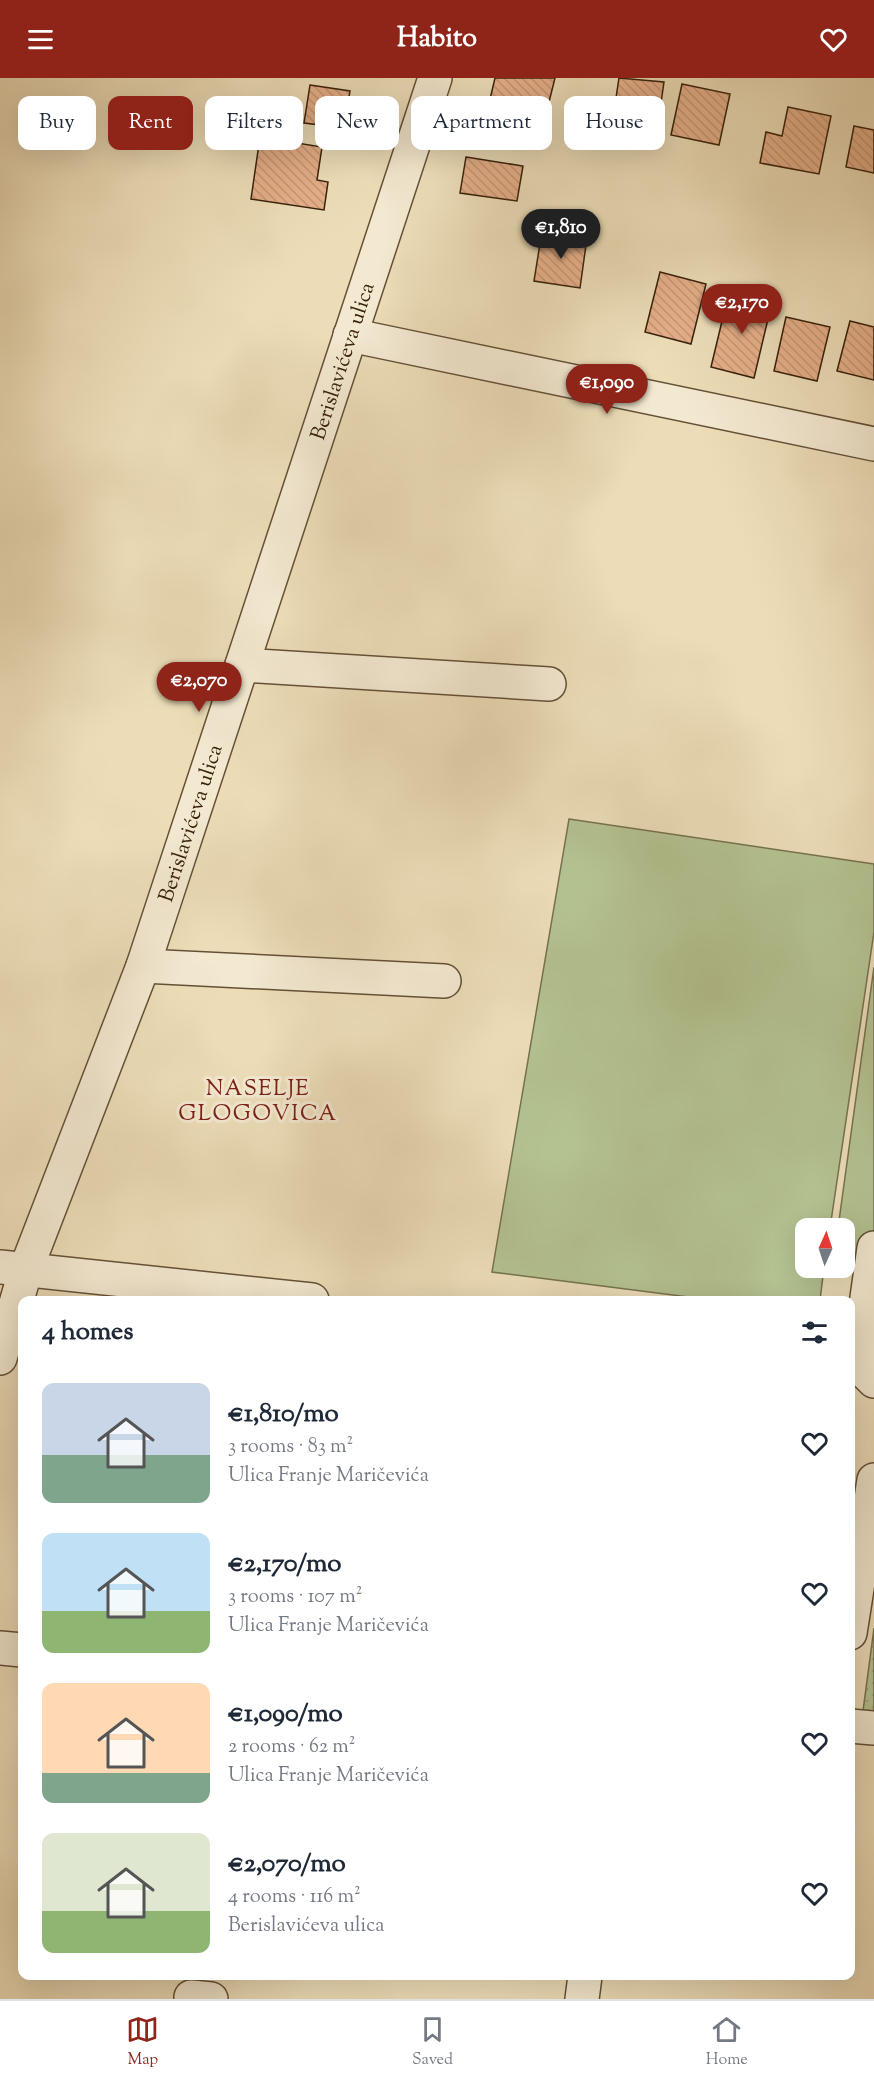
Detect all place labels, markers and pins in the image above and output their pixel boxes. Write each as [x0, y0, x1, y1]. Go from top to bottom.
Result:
pin: €1,810 [512, 209, 610, 260]
pin: €2,170 [693, 284, 791, 335]
pin: €1,090 [558, 364, 656, 415]
pin: €2,070 [150, 662, 248, 713]

